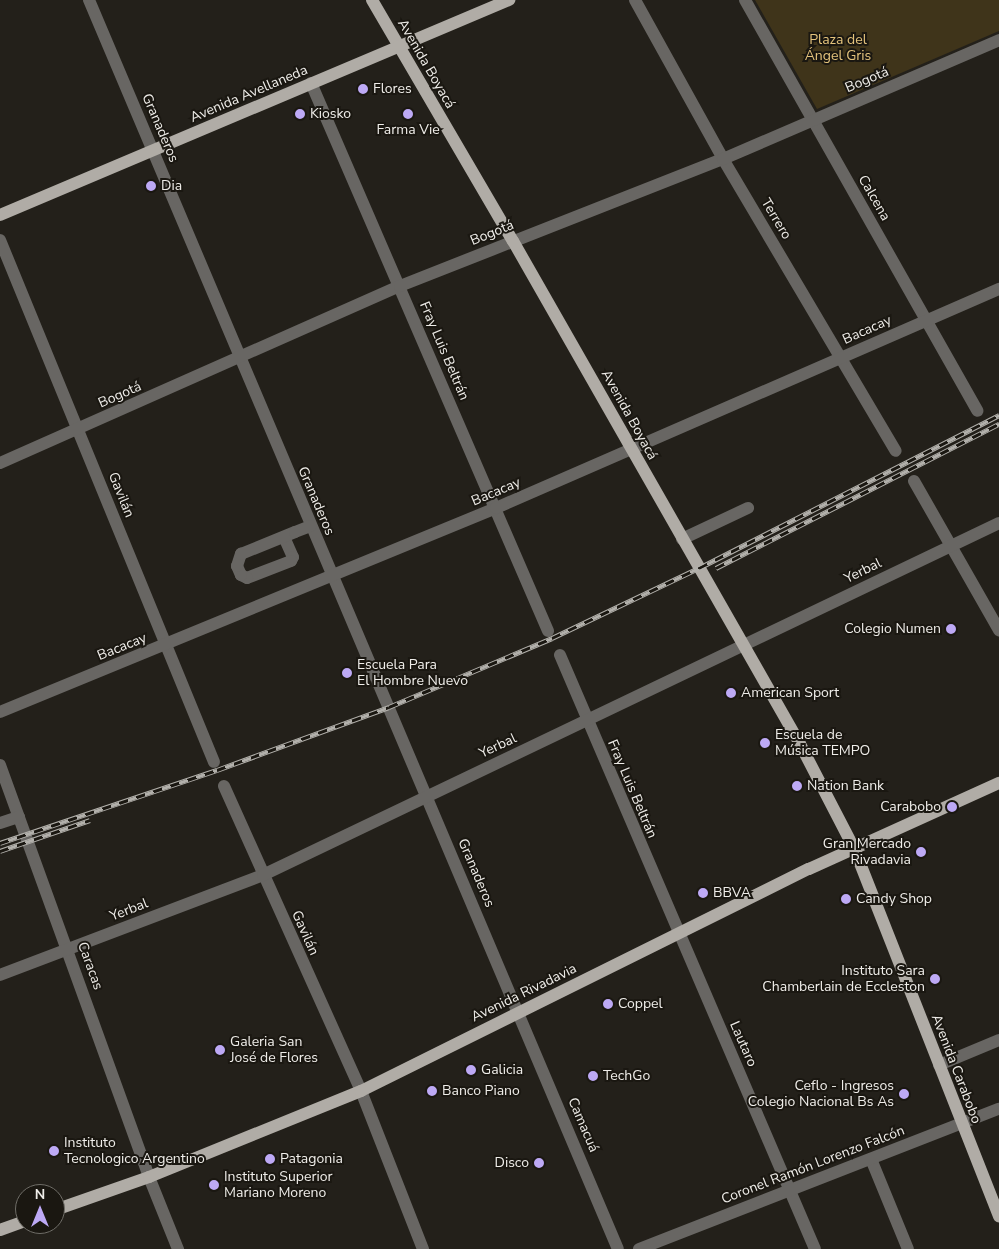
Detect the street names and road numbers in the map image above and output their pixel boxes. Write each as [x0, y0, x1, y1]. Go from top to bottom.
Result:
street label: Avenida Boyacá [394, 16, 458, 112]
street label: Avenida Avellaneda [188, 62, 310, 126]
street label: Bogotá [843, 63, 891, 97]
street label: Granaderos [138, 91, 182, 165]
street label: Calcena [854, 172, 894, 224]
street label: Terrero [757, 195, 795, 243]
street label: Bogotá [468, 217, 516, 249]
street label: Fray Luis Beltrán [416, 299, 472, 403]
street label: Bacacay [840, 312, 894, 348]
street label: Avenida Boyacá [597, 367, 661, 463]
street label: Bogotá [96, 378, 144, 412]
street label: Granaderos [294, 464, 338, 538]
street label: Gavilán [104, 470, 138, 520]
street label: Bacacay [469, 474, 523, 510]
street label: Yerbal [842, 555, 884, 587]
street label: Bacacay [95, 630, 149, 664]
street label: Yerbal [477, 730, 519, 762]
street label: Fray Luis Beltrán [604, 737, 660, 841]
street label: Granaderos [454, 836, 498, 910]
street label: Yerbal [108, 895, 150, 925]
street label: Gavilán [288, 908, 322, 958]
street label: Caracas [74, 940, 106, 992]
street label: Avenida Rivadavia [469, 960, 579, 1026]
street label: Avenida Carabobo [927, 1012, 985, 1126]
street label: Lautaro [726, 1019, 760, 1069]
street label: Camacuá [564, 1095, 602, 1155]
street label: Coronel Ramón Lorenzo Falcón [719, 1122, 907, 1208]

